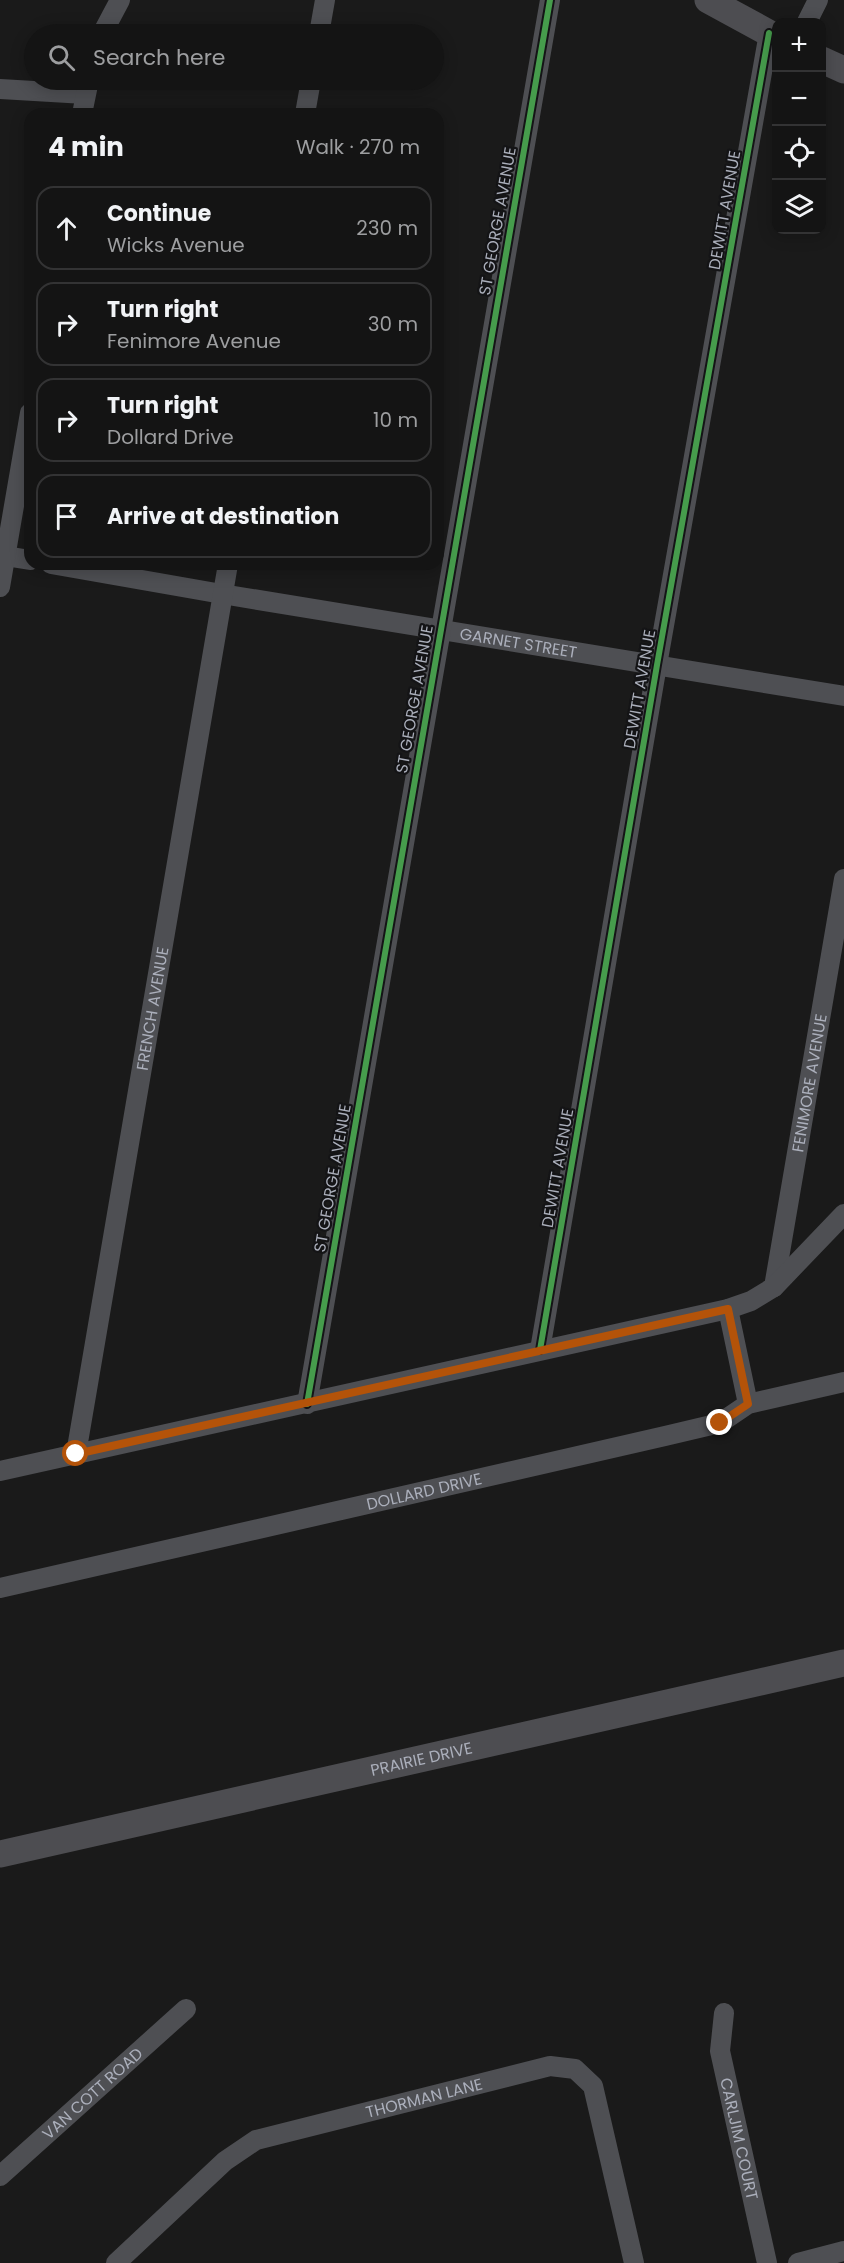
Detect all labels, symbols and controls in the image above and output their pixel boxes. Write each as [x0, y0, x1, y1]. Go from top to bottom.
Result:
map controls [772, 18, 826, 234]
button: + [772, 18, 826, 72]
search box [24, 24, 444, 90]
icon: search [45, 41, 78, 74]
text: Search here [93, 42, 226, 73]
button: − [772, 72, 826, 126]
button: locate [772, 126, 826, 180]
text: 4 min [48, 129, 124, 165]
text: Walk · 270 m [296, 133, 420, 161]
street label: ST GEORGE AVENUE [473, 145, 522, 297]
street label: DEWITT AVENUE [703, 149, 746, 272]
button: layers [772, 180, 826, 234]
text: Continue [107, 198, 211, 229]
icon: ahead [50, 212, 83, 245]
text: 230 m [356, 214, 418, 242]
text: Wicks Avenue [107, 231, 245, 259]
text: Turn right [107, 294, 218, 325]
icon: right [50, 308, 83, 341]
text: 30 m [368, 310, 418, 338]
text: Fenimore Avenue [107, 327, 281, 355]
text: Turn right [107, 390, 218, 421]
icon: right [50, 404, 83, 437]
text: 10 m [373, 406, 418, 434]
text: Dollard Drive [107, 423, 234, 451]
icon: arrive [50, 500, 83, 533]
text: Arrive at destination [107, 501, 339, 532]
street label: GARNET STREET [458, 622, 579, 664]
street label: ST GEORGE AVENUE [390, 623, 439, 775]
street label: DEWITT AVENUE [618, 628, 661, 751]
street label: FRENCH AVENUE [131, 945, 174, 1072]
street label: FENIMORE AVENUE [786, 1012, 833, 1154]
street label: ST GEORGE AVENUE [308, 1102, 357, 1254]
street label: DEWITT AVENUE [536, 1107, 579, 1230]
route end [706, 1409, 732, 1435]
route start [62, 1440, 88, 1466]
street label: DOLLARD DRIVE [364, 1467, 484, 1516]
street label: PRAIRIE DRIVE [368, 1736, 475, 1782]
street label: VAN COTT ROAD [37, 2042, 148, 2145]
street label: THORMAN LANE [363, 2072, 485, 2124]
street label: CARLJIM COURT [714, 2076, 764, 2202]

